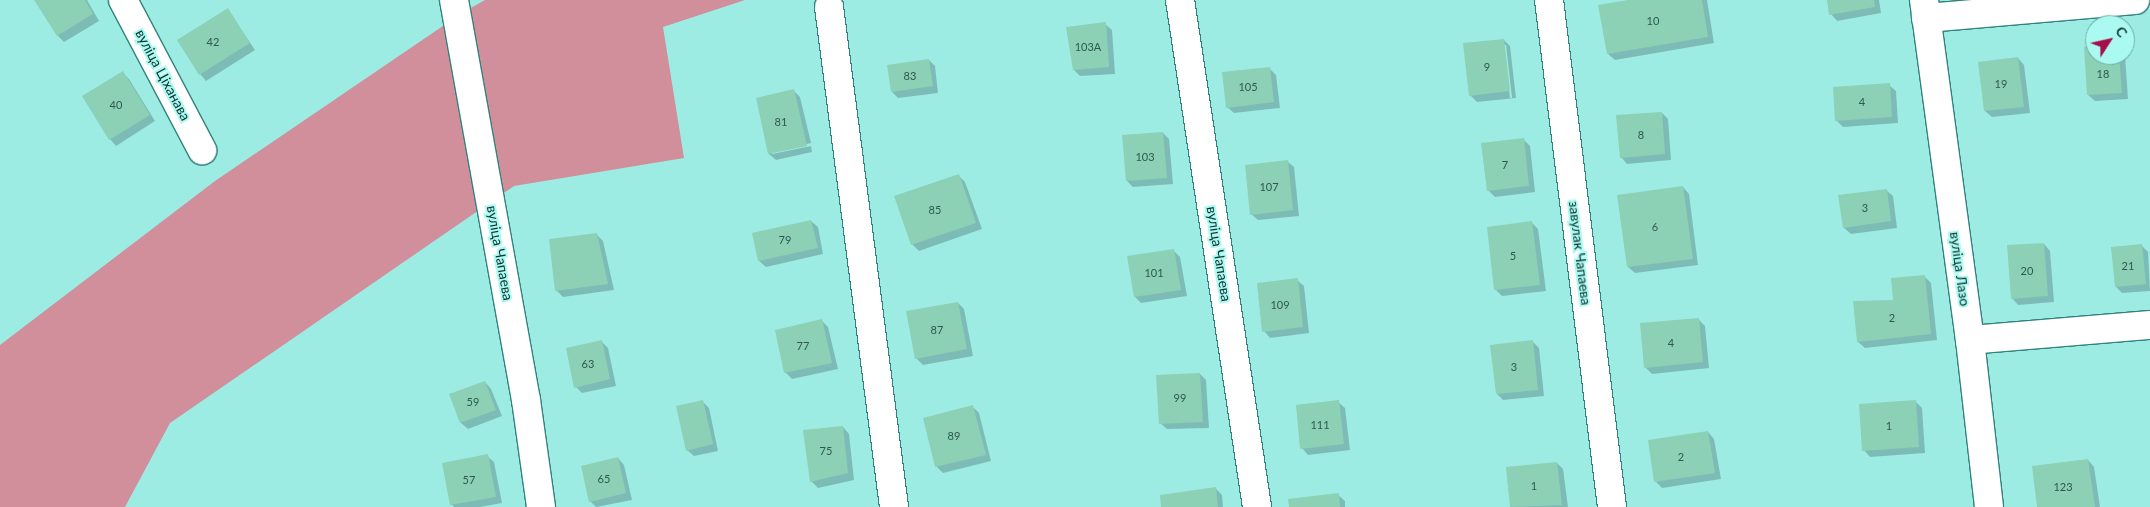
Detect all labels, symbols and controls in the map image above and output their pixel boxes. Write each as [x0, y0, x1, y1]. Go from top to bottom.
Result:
house number: 10 [1647, 14, 1659, 28]
north arrow [2085, 15, 2135, 65]
text: С [2112, 23, 2131, 40]
street label: вуліца Ціханава [132, 27, 194, 123]
house number: 42 [207, 35, 219, 49]
house number: 103А [1075, 40, 1101, 54]
house number: 9 [1484, 60, 1490, 74]
house number: 18 [2097, 67, 2109, 81]
house number: 83 [904, 69, 916, 83]
house number: 19 [1995, 77, 2007, 91]
house number: 105 [1238, 80, 1258, 94]
house number: 4 [1859, 95, 1865, 109]
house number: 40 [110, 98, 122, 112]
house number: 81 [775, 115, 787, 129]
house number: 8 [1638, 128, 1644, 142]
house number: 103 [1135, 150, 1155, 164]
house number: 7 [1502, 158, 1508, 172]
house number: 107 [1259, 180, 1279, 194]
street label: завулак Чапаева [1565, 200, 1595, 306]
house number: 3 [1862, 201, 1868, 215]
house number: 85 [929, 203, 941, 217]
street label: вуліца Чапаева [483, 204, 517, 302]
street label: вуліца Чапаева [1203, 205, 1235, 303]
house number: 6 [1652, 220, 1658, 234]
street label: вуліца Лазо [1946, 231, 1974, 307]
house number: 79 [779, 233, 791, 247]
house number: 5 [1510, 249, 1516, 263]
house number: 21 [2122, 259, 2134, 273]
house number: 20 [2021, 264, 2033, 278]
house number: 101 [1144, 266, 1164, 280]
house number: 109 [1270, 298, 1290, 312]
house number: 2 [1889, 311, 1895, 325]
house number: 87 [931, 323, 943, 337]
house number: 4 [1668, 336, 1674, 350]
house number: 77 [797, 339, 809, 353]
house number: 63 [582, 357, 594, 371]
house number: 3 [1511, 360, 1517, 374]
house number: 99 [1174, 391, 1186, 405]
house number: 59 [467, 395, 479, 409]
house number: 111 [1310, 418, 1330, 432]
house number: 1 [1886, 419, 1892, 433]
house number: 89 [948, 429, 960, 443]
house number: 75 [820, 444, 832, 458]
house number: 2 [1678, 450, 1684, 464]
house number: 65 [598, 472, 610, 486]
house number: 57 [463, 473, 475, 487]
house number: 1 [1531, 479, 1537, 493]
house number: 123 [2053, 480, 2073, 494]

